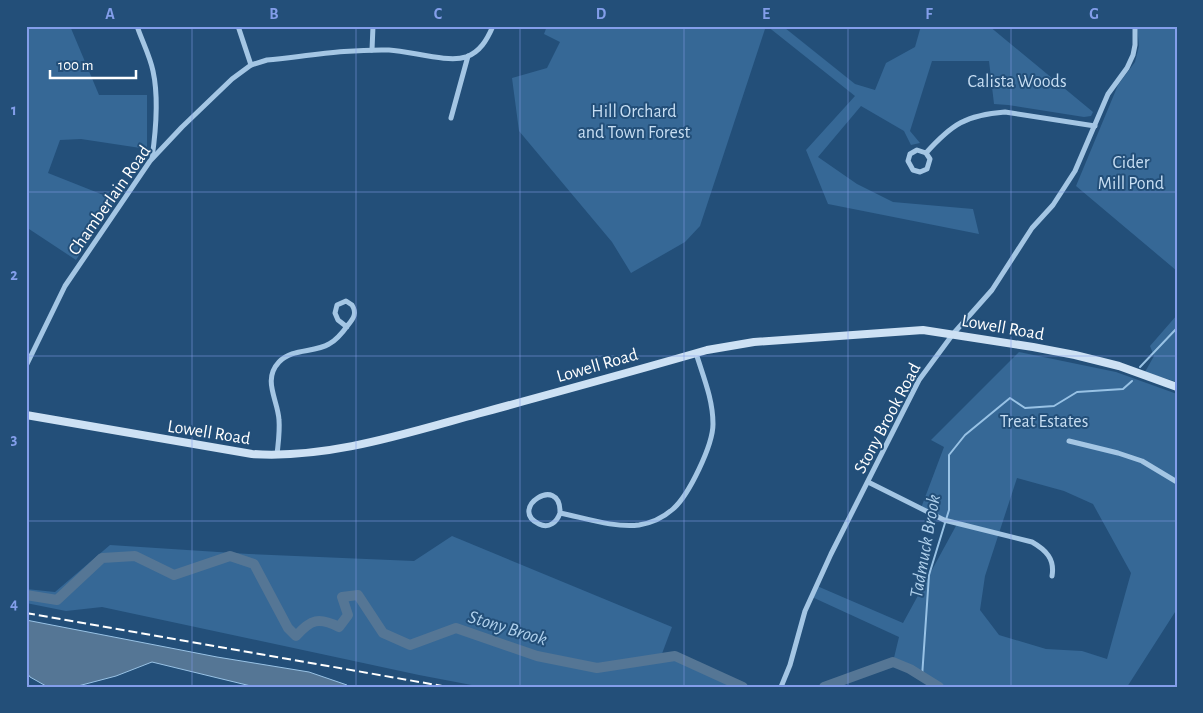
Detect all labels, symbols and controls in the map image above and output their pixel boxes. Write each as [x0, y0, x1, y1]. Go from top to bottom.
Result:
text: A [105, 6, 115, 22]
text: B [269, 6, 279, 22]
text: C [434, 6, 443, 22]
text: D [596, 6, 607, 22]
text: E [762, 6, 770, 22]
text: F [925, 6, 933, 22]
text: G [1089, 6, 1099, 22]
scale bar [50, 48, 136, 80]
text: 100 m [58, 58, 93, 73]
park label: Calista Woods [967, 73, 1067, 91]
text: 1 [11, 102, 17, 118]
park label: Hill Orchard and Town Forest [578, 103, 691, 142]
street label: Chamberlain Road [65, 142, 154, 259]
park label: Cider Mill Pond [1098, 154, 1164, 193]
text: 2 [10, 267, 18, 283]
street label: Lowell Road [960, 312, 1046, 344]
street label: Lowell Road [555, 346, 640, 386]
street label: Stony Brook Road [851, 360, 925, 477]
park label: Treat Estates [1000, 413, 1088, 431]
street label: Lowell Road [166, 418, 252, 448]
text: 3 [11, 431, 18, 447]
water label: Tadmuck Brook [907, 493, 944, 600]
text: 4 [10, 596, 18, 612]
water label: Stony Brook [466, 607, 550, 650]

